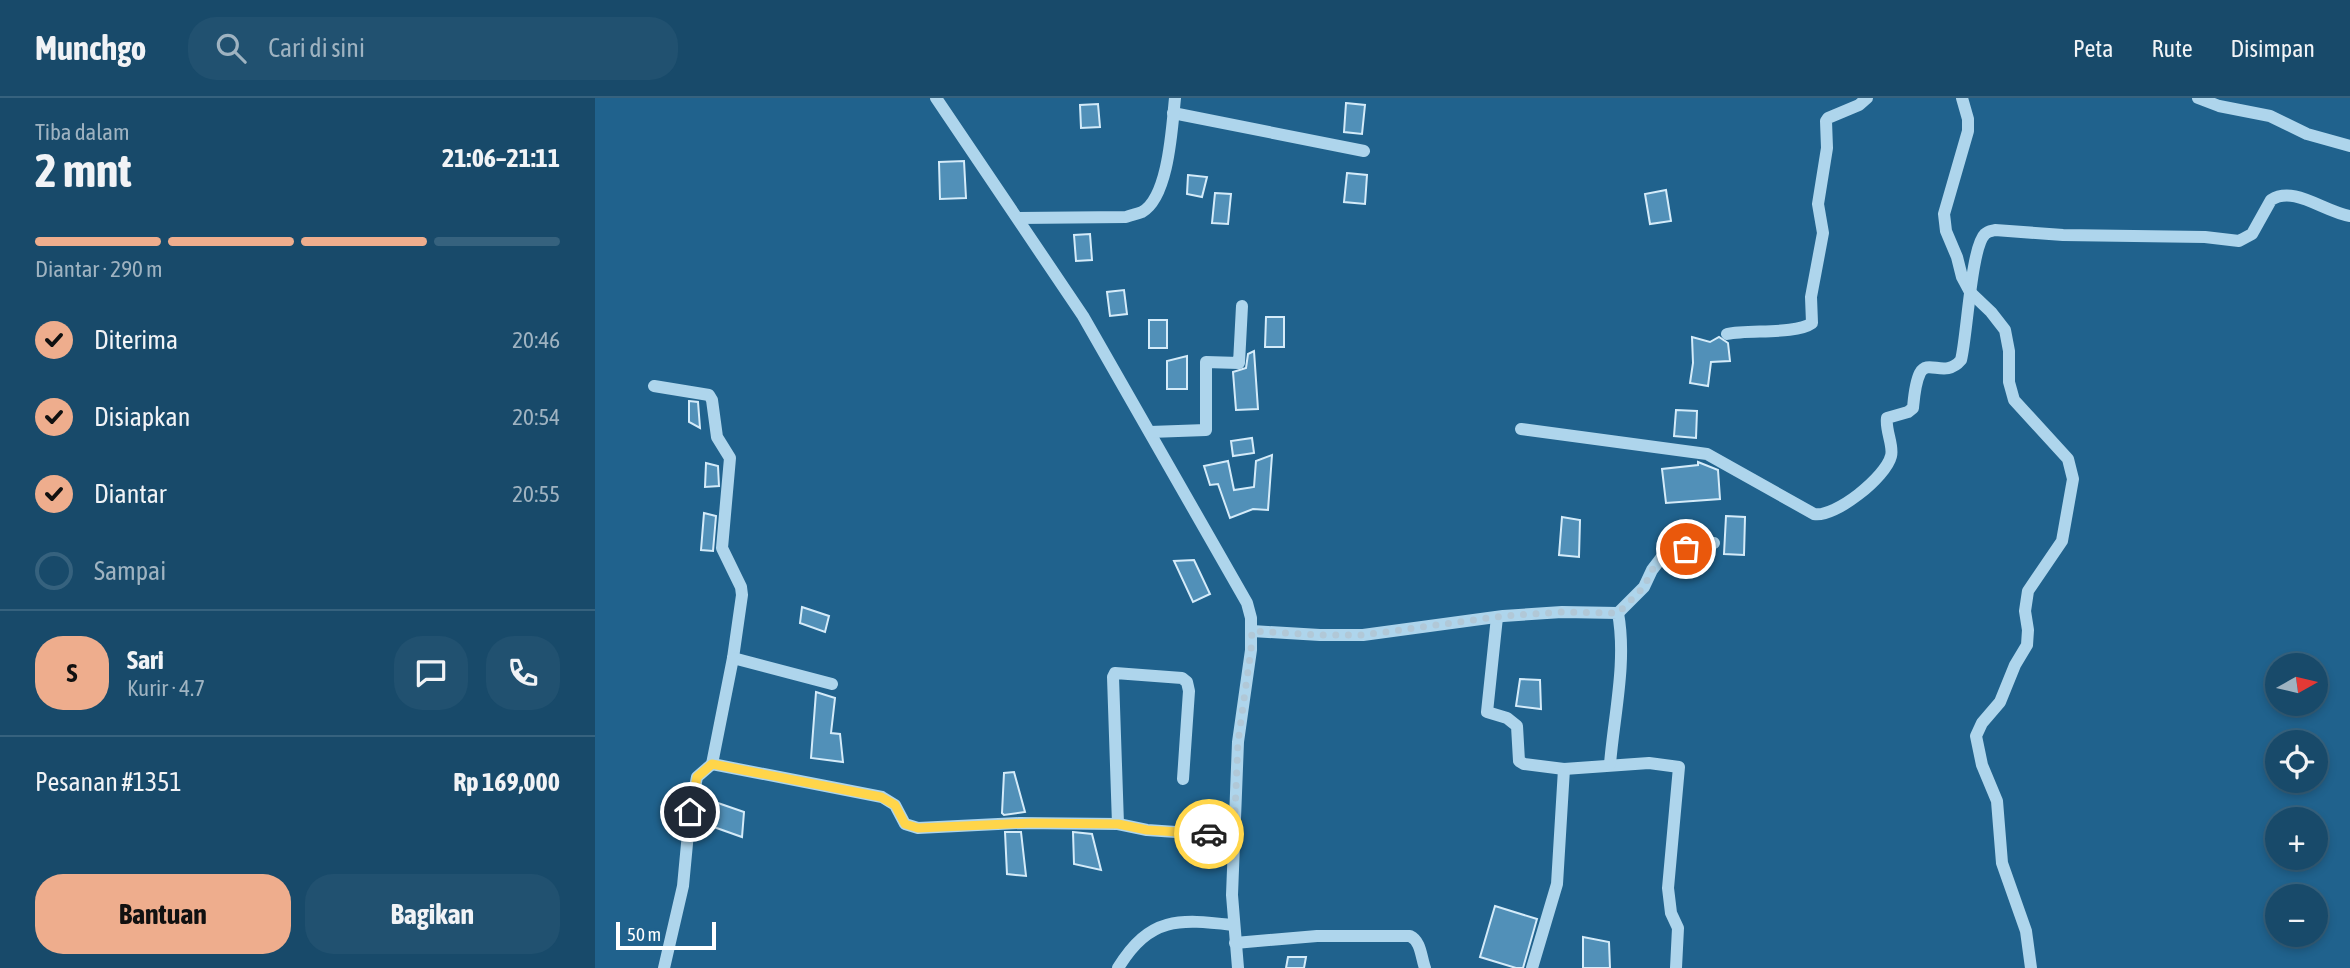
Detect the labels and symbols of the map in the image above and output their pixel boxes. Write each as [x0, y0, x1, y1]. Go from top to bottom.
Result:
pin [1656, 519, 1716, 579]
north arrow [2265, 653, 2327, 716]
pin [660, 782, 720, 842]
courier [1174, 799, 1244, 869]
scale bar [616, 919, 716, 951]

